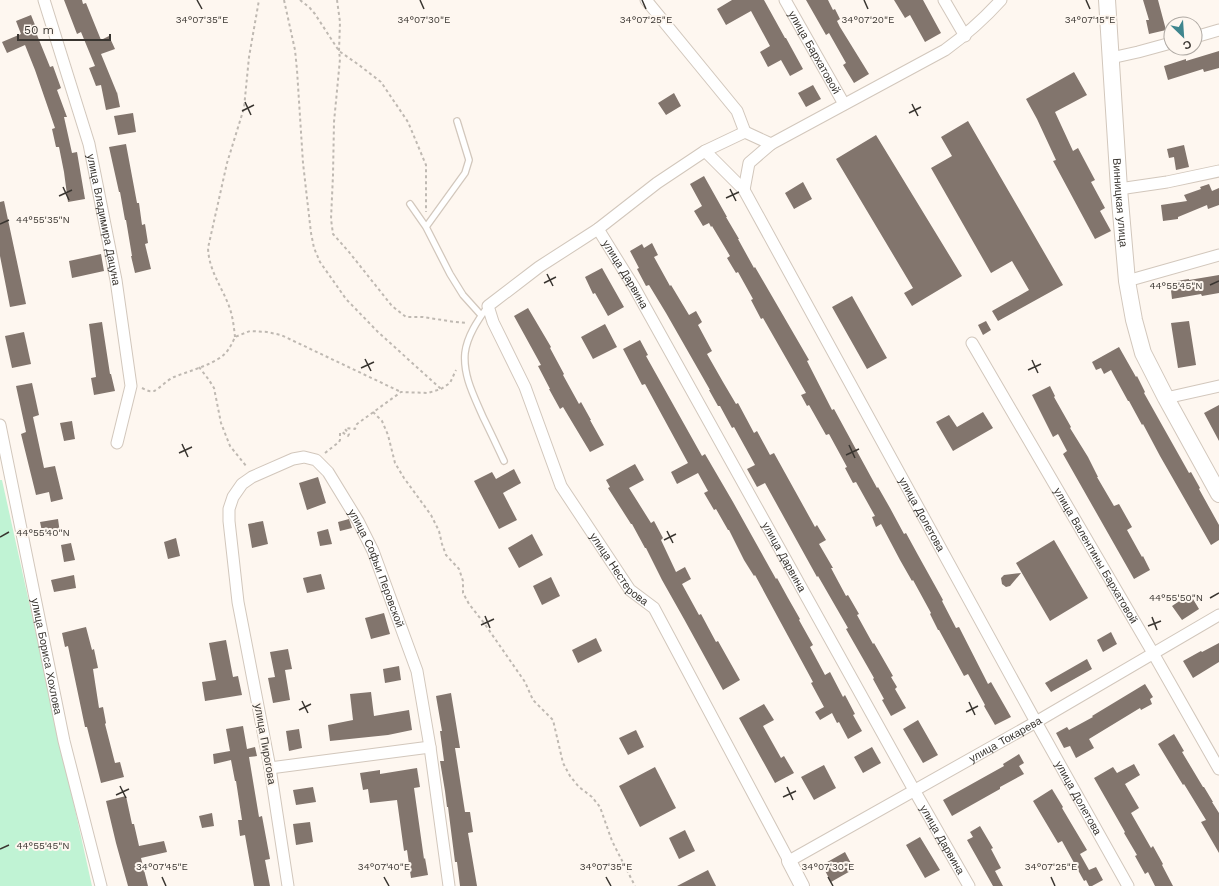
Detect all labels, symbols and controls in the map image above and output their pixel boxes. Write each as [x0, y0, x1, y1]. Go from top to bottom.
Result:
street label: улица Бархатовой [786, 8, 843, 96]
text: 34°07'35"E [176, 14, 228, 25]
text: 34°07'30"E [398, 14, 450, 25]
text: 34°07'25"E [620, 14, 672, 25]
text: 34°07'20"E [842, 14, 894, 25]
text: 34°07'15"E [1065, 14, 1115, 25]
scale bar [18, 16, 110, 42]
north arrow [1163, 16, 1203, 56]
text: 50 m [24, 23, 54, 37]
text: С [1181, 37, 1193, 52]
street label: улица Владимира Дацуна [85, 153, 123, 287]
street label: Винницкая улица [1111, 158, 1131, 248]
text: 44°55'35"N [16, 214, 70, 225]
street label: улица Дарвина [600, 237, 652, 312]
text: 44°55'45"N [1149, 280, 1203, 291]
street label: улица Долетова [896, 475, 948, 554]
street label: улица Валентины Бархатовой [1051, 485, 1141, 626]
street label: улица Софьи Перовской [346, 506, 407, 629]
street label: улица Дарвина [760, 520, 809, 595]
text: 44°55'40"N [16, 527, 70, 538]
street label: улица Нестерова [587, 530, 652, 608]
text: 44°55'50"N [1149, 592, 1203, 603]
street label: улица Бориса Хохлова [29, 597, 65, 716]
street label: улица Пирогова [251, 702, 279, 786]
street label: улица Токарева [967, 713, 1045, 765]
street label: улица Долетова [1053, 759, 1105, 838]
street label: улица Дарвина [917, 802, 968, 877]
text: 44°55'45"N [16, 840, 70, 851]
text: 34°07'45"E [136, 861, 188, 872]
text: 34°07'40"E [358, 861, 410, 872]
text: 34°07'35"E [580, 861, 632, 872]
text: 34°07'30"E [802, 861, 854, 872]
text: 34°07'25"E [1025, 861, 1077, 872]

